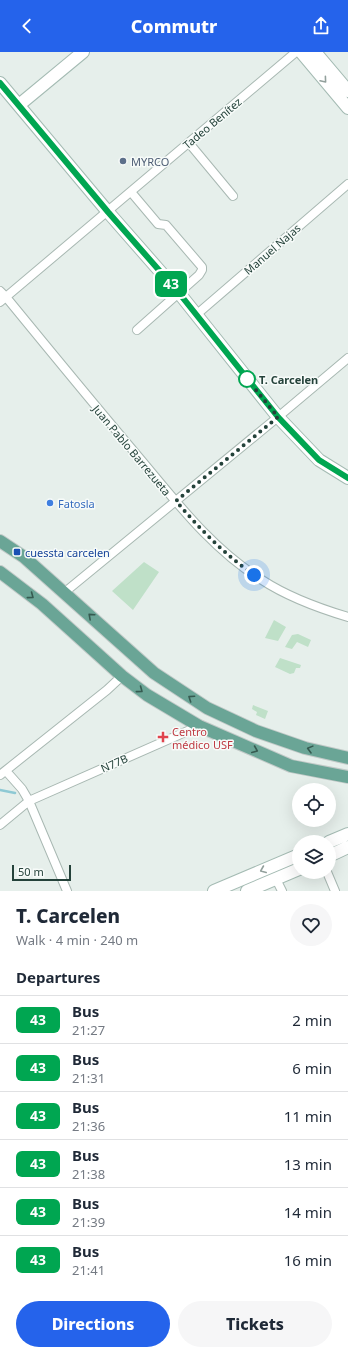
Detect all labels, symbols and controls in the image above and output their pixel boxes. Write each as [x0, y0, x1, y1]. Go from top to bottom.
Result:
text: Commutr [131, 14, 217, 38]
icon: back [16, 15, 38, 37]
icon: share [310, 15, 332, 37]
one-way arrow [320, 75, 327, 82]
street label: Tadeo Benítez [180, 94, 244, 152]
place label: MYRCO [131, 154, 169, 169]
marker: MYRCO [118, 156, 128, 166]
street label: Manuel Najas [240, 220, 304, 278]
line badge: 43 [153, 271, 189, 297]
text: 43 [163, 274, 179, 293]
marker: T. Carcelen [238, 370, 256, 388]
place label: T. Carcelen [259, 372, 318, 387]
street label: Juan Pablo Barrezueta [89, 401, 174, 499]
place label: Fatosla [58, 496, 95, 511]
marker: Fatosla [45, 498, 55, 508]
place label: cuessta carcelen [25, 545, 110, 560]
marker: cuessta carcelen [12, 547, 22, 557]
your location [244, 565, 264, 585]
one-way arrow [26, 591, 33, 598]
one-way arrow [88, 614, 95, 621]
one-way arrow [136, 685, 143, 692]
one-way arrow [188, 695, 195, 702]
place label: Centro médico USF [172, 724, 233, 752]
marker: Centro médico USF [157, 731, 169, 743]
one-way arrow [251, 745, 258, 753]
one-way arrow [307, 745, 314, 754]
street label: N77B [98, 750, 130, 776]
map controls [292, 783, 336, 879]
button: locate [292, 783, 336, 827]
button: layers [292, 835, 336, 879]
scale bar [12, 863, 71, 882]
text: 50 m [18, 864, 44, 879]
one-way arrow [260, 866, 267, 874]
text: T. Carcelen [16, 903, 120, 929]
button: heart [290, 904, 332, 946]
text: Walk · 4 min · 240 m [16, 931, 138, 949]
text: Departures [16, 967, 100, 987]
text: Bus [72, 1001, 99, 1021]
text: 43 [30, 1010, 46, 1029]
text: 2 min [292, 1010, 332, 1030]
text: 21:27 [72, 1021, 105, 1039]
text: Bus [72, 1049, 99, 1069]
text: 43 [30, 1058, 46, 1077]
text: 6 min [292, 1058, 332, 1078]
text: 21:31 [72, 1069, 105, 1087]
text: Bus [72, 1097, 99, 1117]
text: 43 [30, 1106, 46, 1125]
text: 11 min [284, 1106, 332, 1126]
text: 21:36 [72, 1117, 105, 1135]
text: Bus [72, 1145, 99, 1165]
text: 43 [30, 1154, 46, 1173]
text: 13 min [284, 1154, 332, 1174]
text: 21:38 [72, 1165, 105, 1183]
text: Bus [72, 1193, 99, 1213]
text: 43 [30, 1202, 46, 1221]
text: 14 min [284, 1202, 332, 1222]
text: 21:39 [72, 1213, 105, 1231]
text: Bus [72, 1241, 99, 1261]
text: 43 [30, 1250, 46, 1269]
text: 16 min [284, 1250, 332, 1270]
text: 21:41 [72, 1261, 105, 1279]
button: Directions [16, 1301, 170, 1347]
button: Tickets [178, 1301, 332, 1347]

